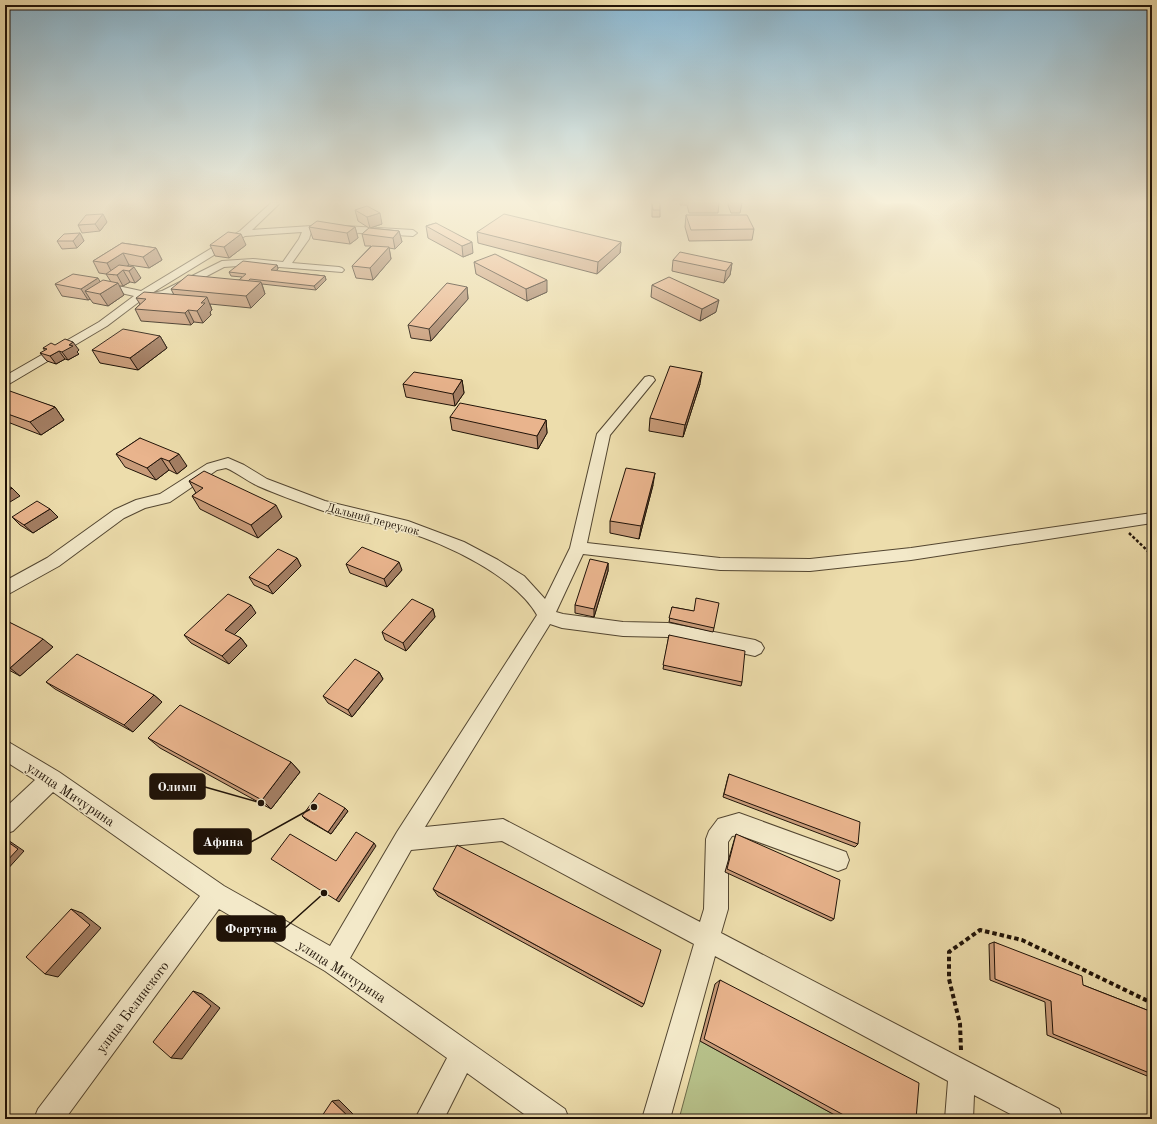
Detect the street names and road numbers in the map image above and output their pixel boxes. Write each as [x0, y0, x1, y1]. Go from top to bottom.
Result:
street label: Дальний переулок [325, 502, 421, 538]
street label: улица Мичурина [24, 760, 117, 829]
street label: улица Мичурина [295, 938, 388, 1006]
street label: улица Белинского [94, 959, 172, 1056]

